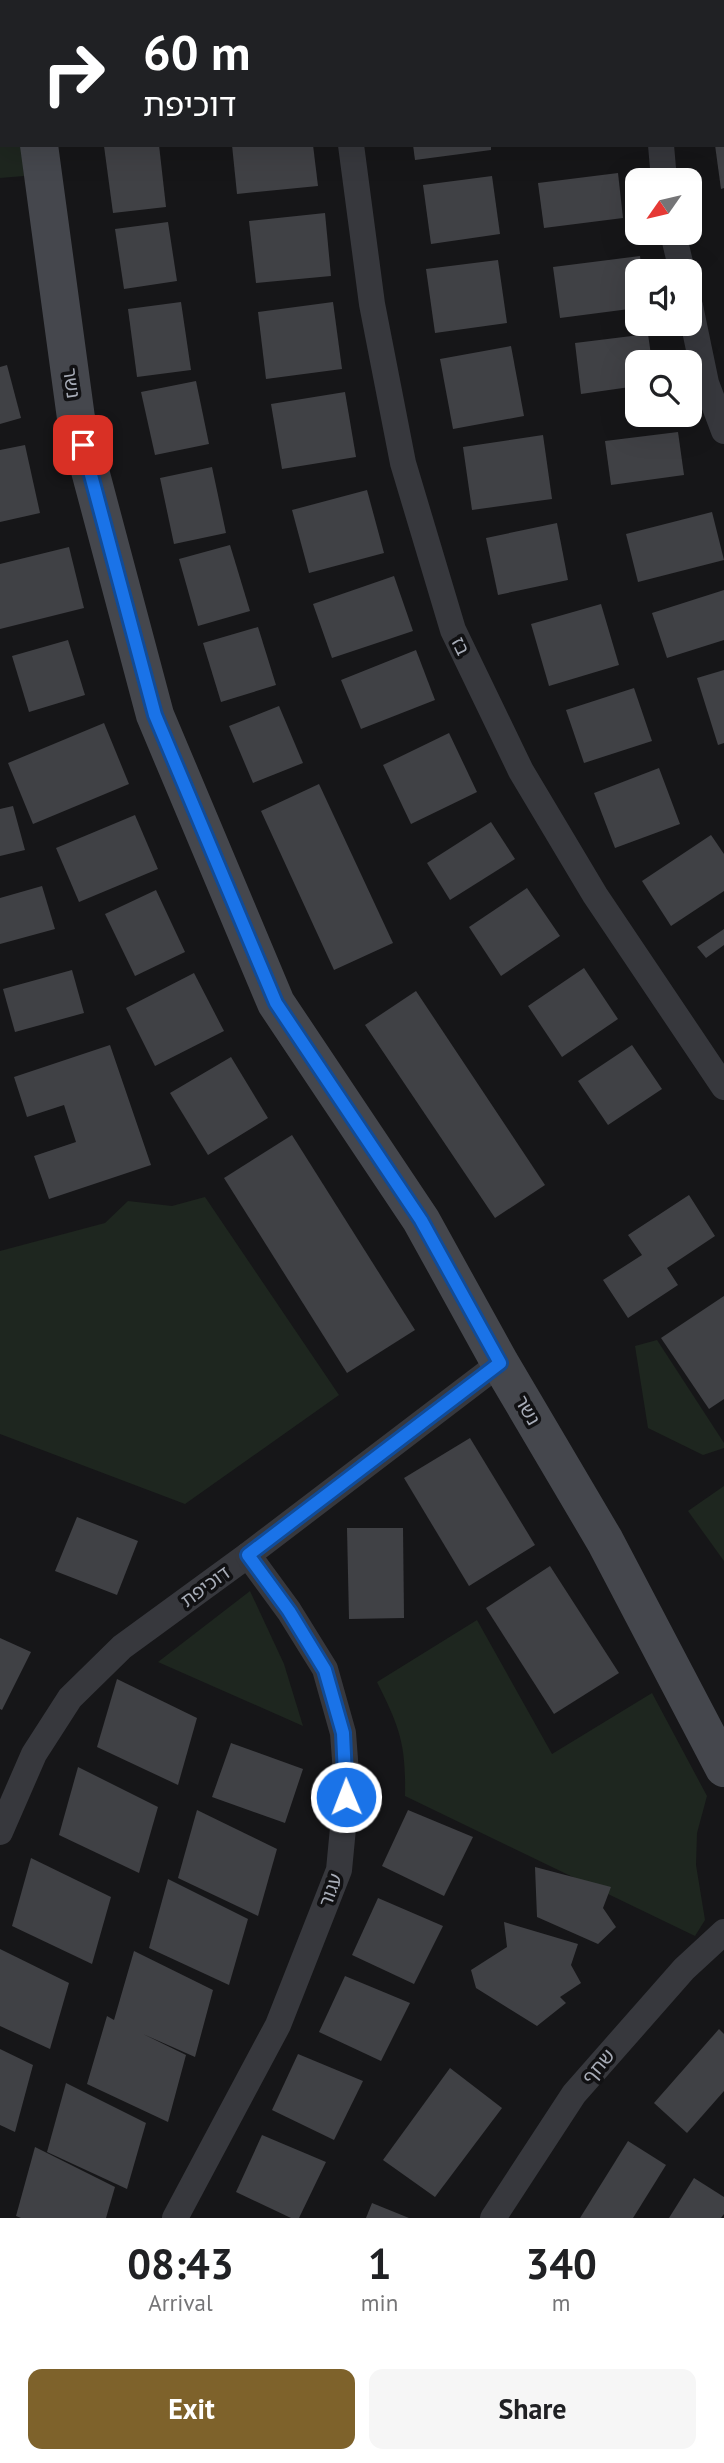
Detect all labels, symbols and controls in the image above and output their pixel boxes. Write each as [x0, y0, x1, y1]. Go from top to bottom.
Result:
text: 60 m [143, 20, 250, 84]
icon: right [28, 28, 119, 119]
text: דוכיפת [143, 83, 236, 125]
north arrow [625, 168, 702, 245]
map controls [625, 168, 702, 427]
button: sound [625, 259, 702, 336]
button: search [625, 350, 702, 427]
street label: נשר [58, 366, 86, 400]
pin [53, 415, 113, 475]
icon: arrive [64, 426, 102, 464]
street label: בז [446, 633, 476, 659]
street label: נשר [510, 1391, 546, 1429]
street label: דוכיפת [176, 1560, 234, 1612]
position arrow [309, 1760, 383, 1834]
street label: עגור [313, 1870, 347, 1910]
street label: שחף [577, 2044, 619, 2088]
text: 08:43 [127, 2236, 234, 2291]
text: 1 [368, 2236, 391, 2291]
text: 340 [525, 2236, 597, 2291]
text: Arrival [148, 2288, 213, 2317]
text: min [361, 2288, 398, 2317]
text: m [552, 2288, 570, 2317]
button: Exit [28, 2369, 355, 2449]
button: Share [369, 2369, 696, 2449]

